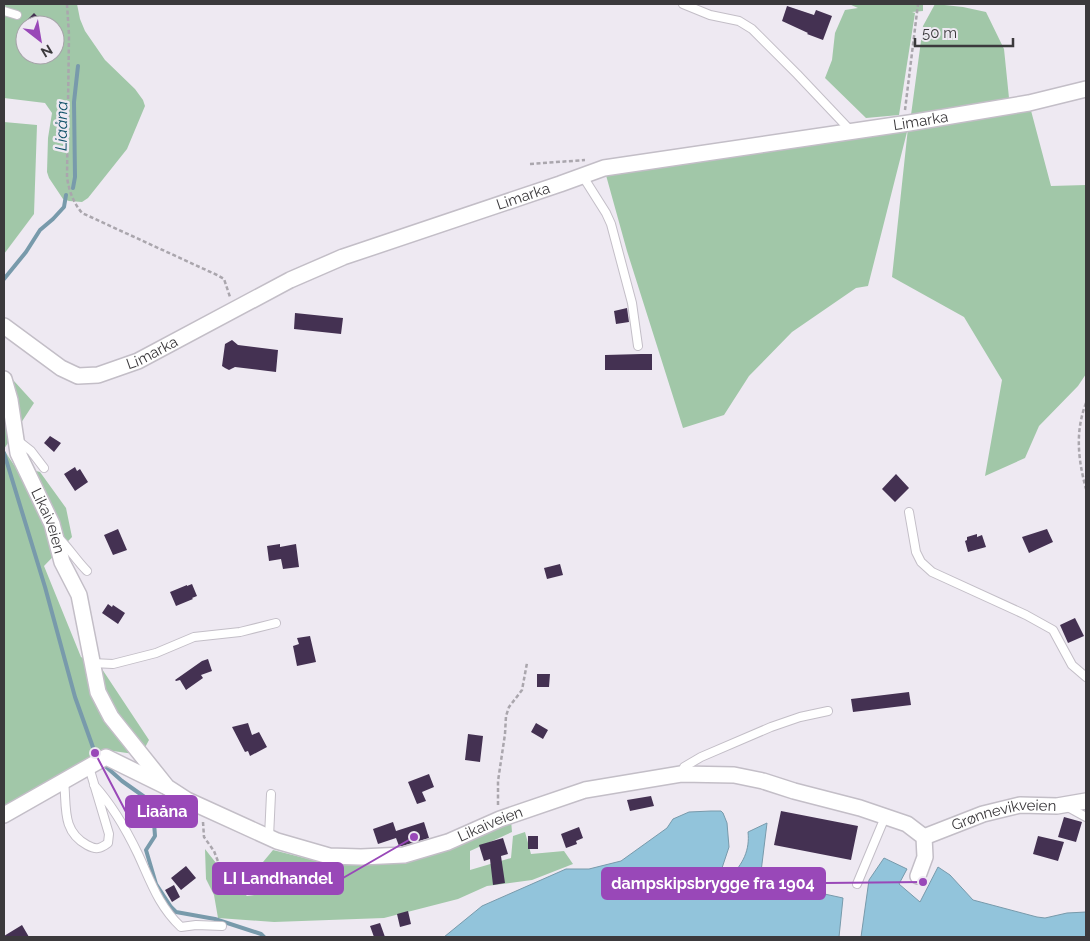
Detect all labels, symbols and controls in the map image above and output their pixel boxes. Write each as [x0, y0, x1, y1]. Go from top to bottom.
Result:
north arrow [15, 15, 65, 65]
scale bar [915, 15, 1012, 47]
text: 50 m [922, 24, 957, 42]
text: N [38, 42, 55, 61]
water label: Liaåna [52, 100, 71, 151]
street label: Limarka [892, 108, 950, 134]
street label: Limarka [494, 179, 552, 214]
street label: Limarka [124, 333, 181, 373]
street label: Likaiveien [27, 485, 68, 556]
callout: Liaåna [126, 796, 197, 827]
street label: Grønnevikveien [949, 796, 1057, 834]
text: Liaåna [137, 802, 187, 821]
street label: Likaiveien [455, 803, 525, 846]
callout: LI Landhandel [213, 863, 343, 894]
callout: dampskipsbrygge fra 1904 [602, 868, 825, 899]
text: LI Landhandel [223, 869, 334, 888]
text: dampskipsbrygge fra 1904 [611, 874, 815, 893]

